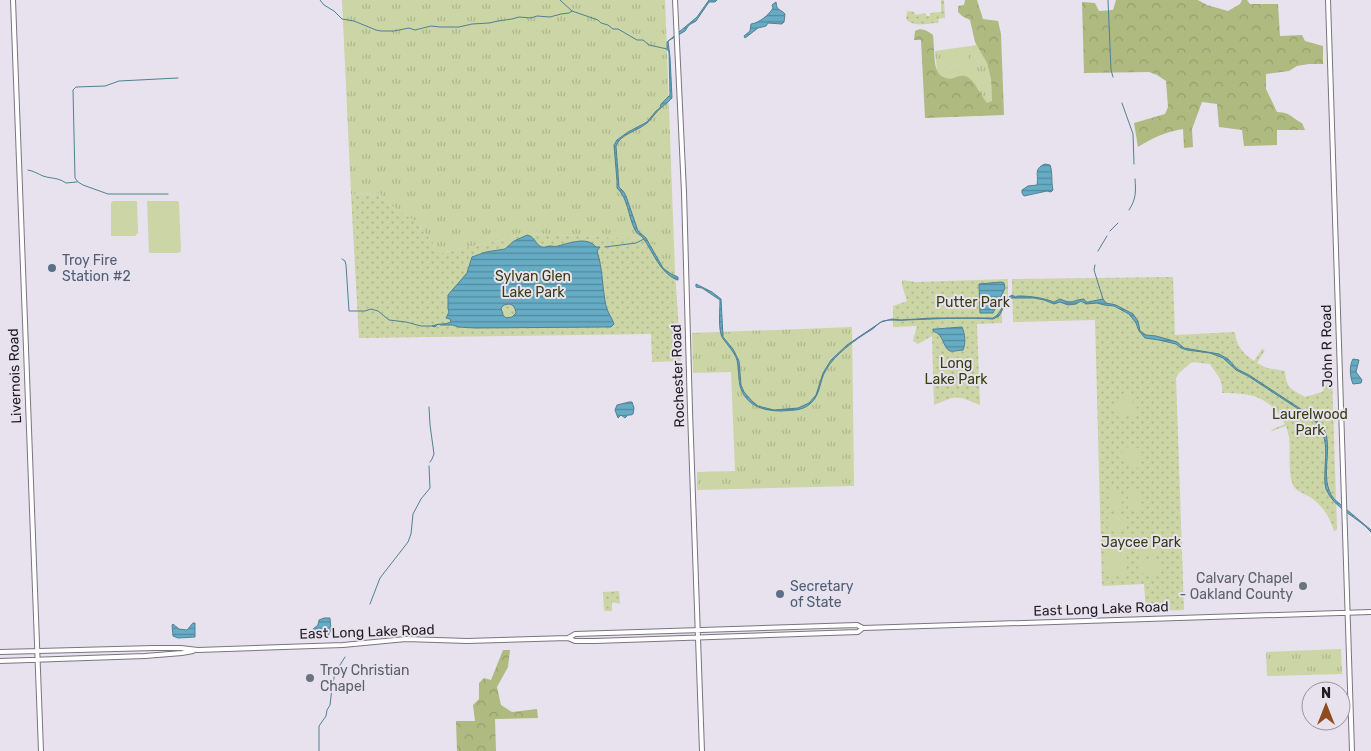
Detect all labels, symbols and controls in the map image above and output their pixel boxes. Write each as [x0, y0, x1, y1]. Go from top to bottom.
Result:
place label: Troy Fire Station #2 [62, 252, 131, 285]
marker: Troy Fire Station #2 [46, 262, 58, 274]
park label: Sylvan Glen Lake Park [495, 268, 571, 301]
park label: Putter Park [936, 294, 1011, 311]
street label: John R Road [1318, 304, 1336, 388]
street label: Rochester Road [668, 324, 688, 428]
street label: Livernois Road [5, 328, 25, 424]
park label: Long Lake Park [925, 355, 988, 388]
park label: Laurelwood Park [1272, 406, 1348, 439]
park label: Jaycee Park [1101, 534, 1182, 551]
place label: Calvary Chapel - Oakland County [1180, 570, 1293, 603]
place label: Secretary of State [790, 578, 854, 611]
marker: Calvary Chapel - Oakland County [1297, 580, 1309, 592]
marker: Secretary of State [774, 588, 786, 600]
street label: East Long Lake Road [1033, 598, 1169, 620]
street label: East Long Lake Road [299, 621, 435, 643]
place label: Troy Christian Chapel [320, 662, 409, 695]
marker: Troy Christian Chapel [304, 672, 316, 684]
north arrow [1301, 681, 1351, 731]
text: N [1321, 685, 1331, 702]

